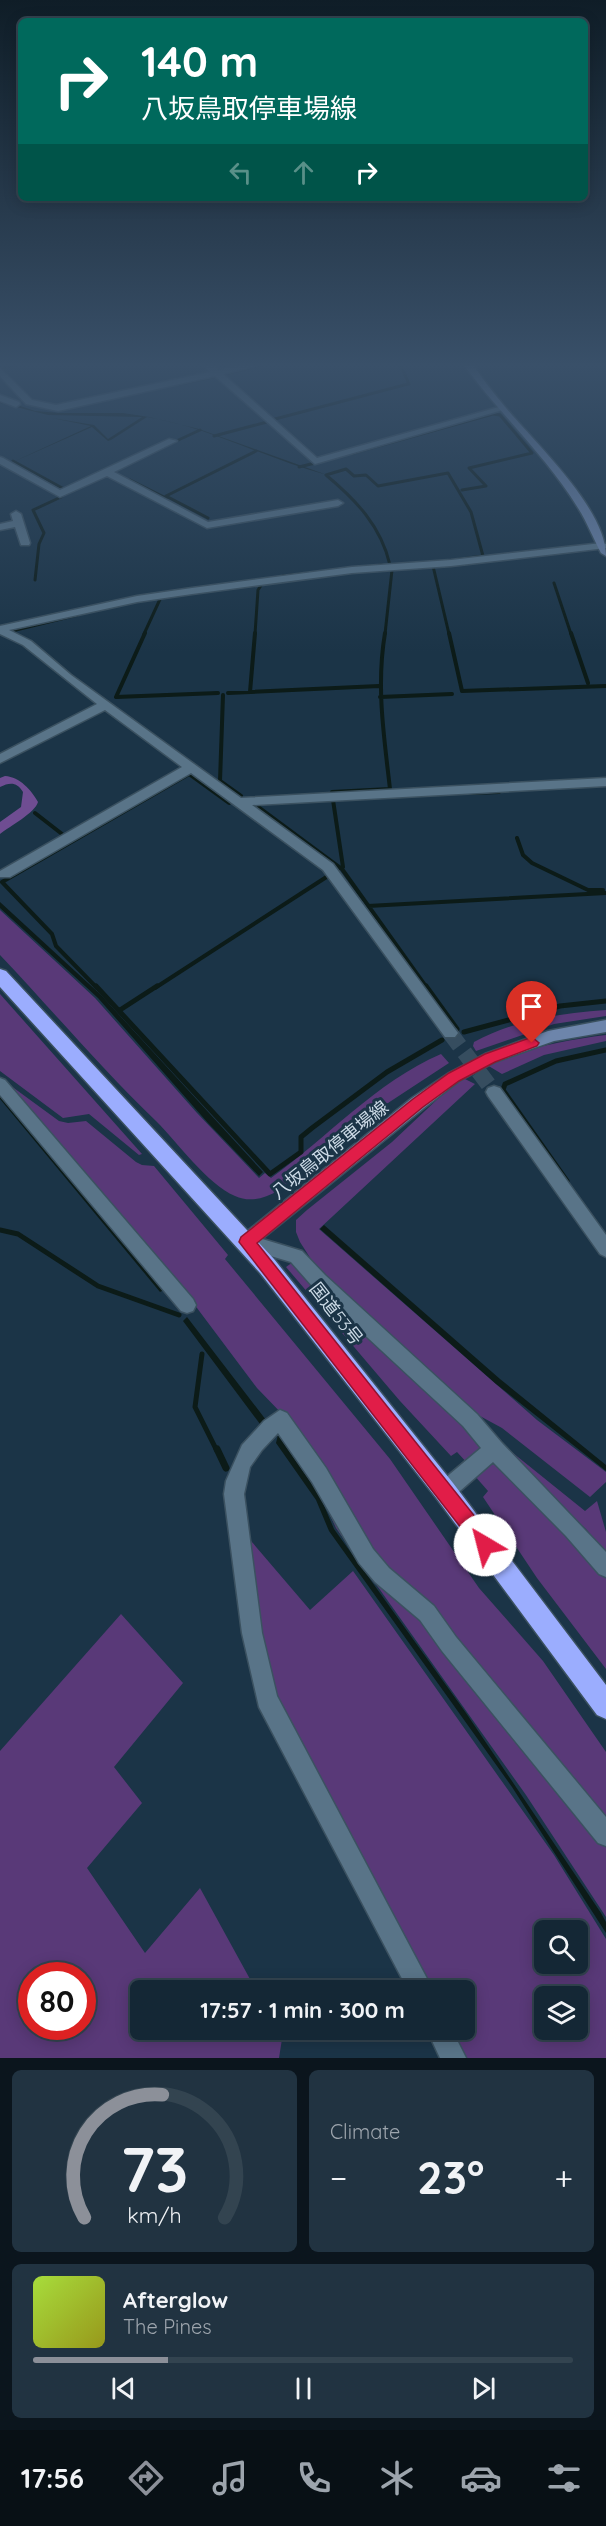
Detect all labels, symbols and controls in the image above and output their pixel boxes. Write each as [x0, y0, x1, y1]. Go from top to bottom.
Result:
text: 140 m [141, 35, 258, 88]
icon: right [42, 42, 120, 120]
text: 八坂鳥取停車場線 [141, 91, 357, 125]
icon: left [224, 156, 257, 189]
icon: ahead [287, 156, 320, 189]
icon: right [350, 156, 383, 189]
pin [506, 981, 557, 1043]
icon: arrive [515, 990, 548, 1023]
street label: 八坂鳥取停車場線 [266, 1095, 393, 1204]
street label: 国道53号 [305, 1278, 368, 1350]
position arrow [453, 1513, 517, 1577]
map controls [534, 1920, 588, 2040]
button: search [534, 1920, 588, 1974]
speed limit sign: 80 [18, 1962, 96, 2040]
button: layers [534, 1986, 588, 2040]
text: 17:57 · 1 min · 300 m [200, 1996, 405, 2024]
text: Climate [330, 2119, 400, 2144]
text: 73 [121, 2130, 188, 2208]
text: 23° [417, 2149, 485, 2205]
text: − [330, 2157, 347, 2198]
text: + [554, 2157, 573, 2198]
text: km/h [127, 2202, 182, 2228]
text: Afterglow [123, 2286, 228, 2314]
text: The Pines [123, 2314, 212, 2339]
icon: previous [107, 2372, 140, 2405]
icon: pause [287, 2372, 320, 2405]
icon: next [467, 2372, 500, 2405]
icon: directions [125, 2457, 167, 2499]
icon: music [209, 2457, 251, 2499]
icon: phone [293, 2457, 335, 2499]
icon: climate [376, 2457, 418, 2499]
icon: car [460, 2457, 502, 2499]
icon: filters [543, 2457, 585, 2499]
text: 17:56 [21, 2461, 84, 2495]

